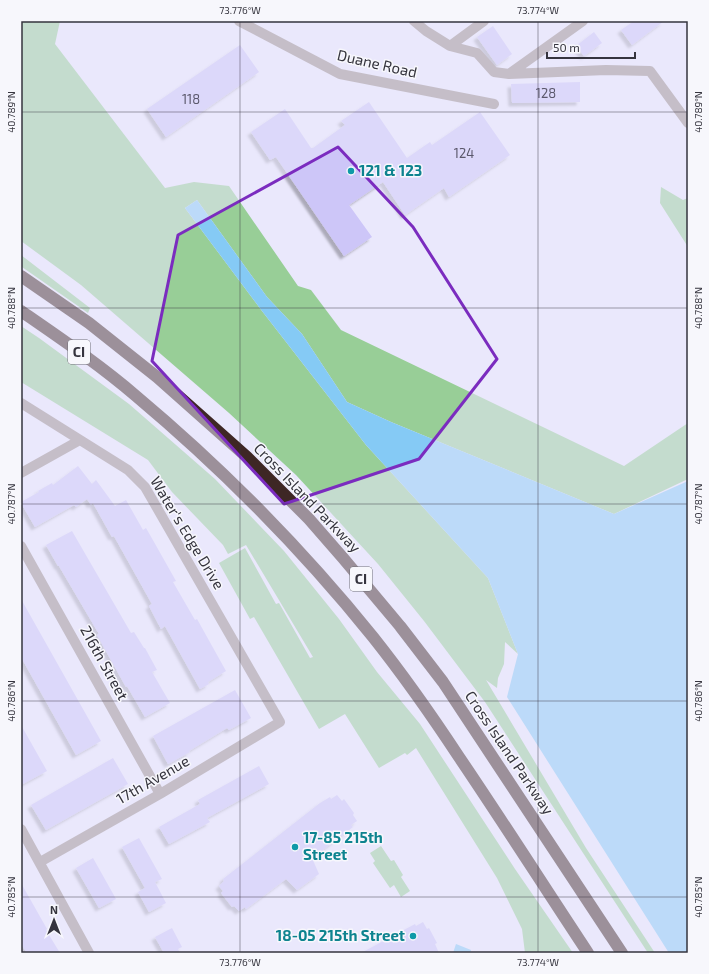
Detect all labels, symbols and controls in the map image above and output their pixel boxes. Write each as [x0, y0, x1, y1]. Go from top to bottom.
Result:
text: 73.776°W [219, 4, 261, 16]
text: 73.774°W [517, 4, 560, 16]
scale bar [547, 34, 635, 60]
text: 50 m [553, 40, 580, 54]
street label: Duane Road [336, 45, 419, 81]
house number: 128 [536, 85, 556, 101]
text: 40.789°N [5, 91, 17, 133]
house number: 118 [182, 91, 200, 107]
text: 40.789°N [692, 91, 704, 133]
house number: 124 [454, 145, 474, 161]
place label: 121 & 123 [359, 161, 422, 179]
marker: 121 & 123 [346, 166, 356, 176]
text: 40.788°N [5, 287, 17, 329]
text: 40.788°N [692, 287, 704, 329]
road number: CI [68, 340, 90, 364]
street label: Cross Island Parkway [251, 439, 365, 556]
street label: Water's Edge Drive [147, 473, 229, 592]
text: 40.787°N [5, 483, 17, 525]
text: 40.787°N [692, 483, 704, 525]
road number: CI [350, 567, 372, 591]
street label: 216th Street [77, 622, 133, 703]
text: 40.786°N [5, 680, 17, 722]
text: 40.786°N [692, 680, 704, 722]
street label: Cross Island Parkway [462, 687, 558, 818]
street label: 17th Avenue [113, 751, 192, 807]
place label: 17-85 215th Street [303, 828, 383, 863]
marker: 17-85 215th Street [290, 842, 300, 852]
text: 40.785°N [5, 876, 17, 918]
text: 40.785°N [692, 876, 704, 918]
north arrow [34, 900, 74, 940]
text: N [50, 903, 58, 916]
place label: 18-05 215th Street [276, 926, 405, 944]
marker: 18-05 215th Street [408, 931, 418, 941]
text: 73.776°W [219, 956, 261, 968]
text: 73.774°W [517, 956, 560, 968]

